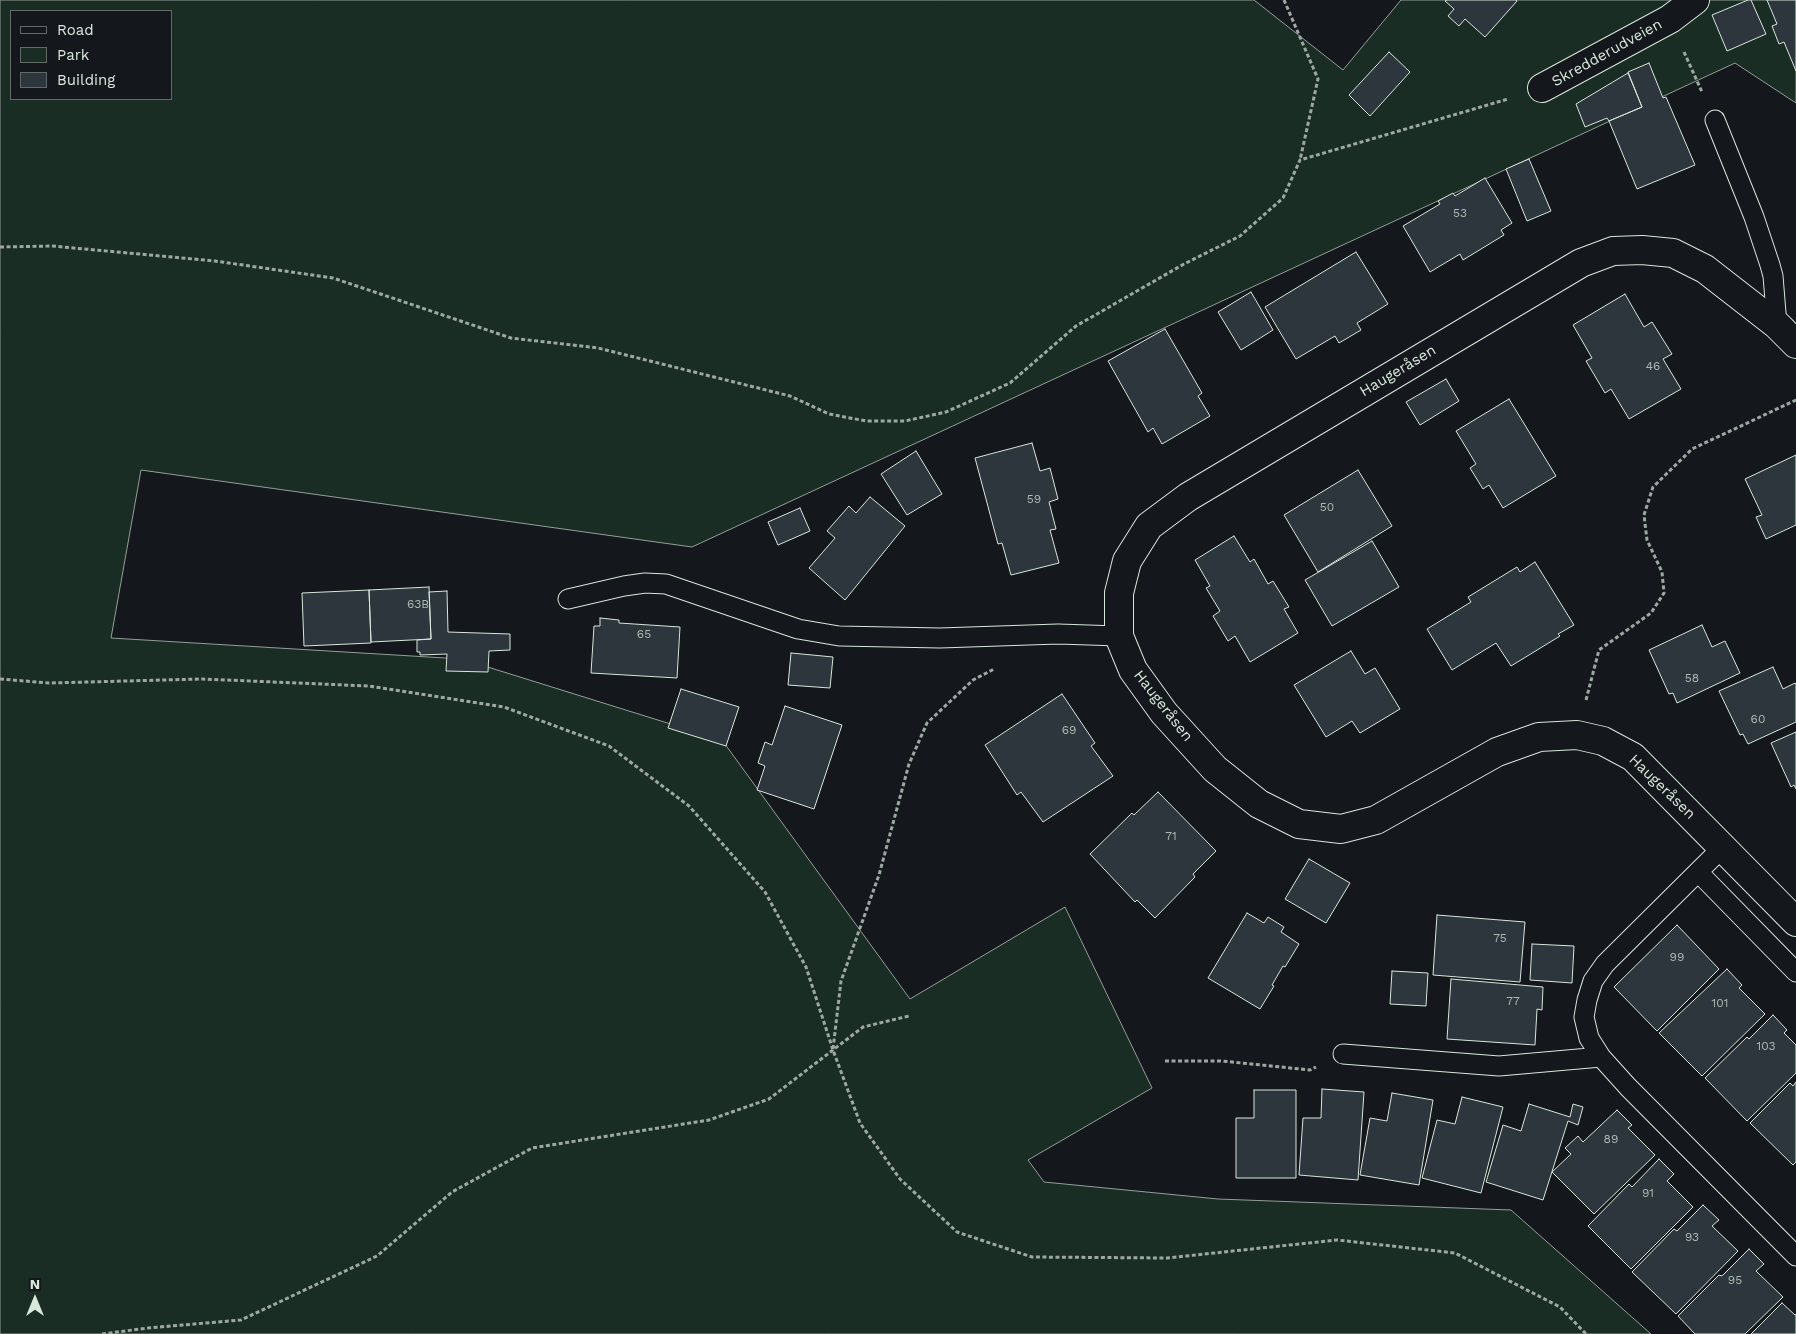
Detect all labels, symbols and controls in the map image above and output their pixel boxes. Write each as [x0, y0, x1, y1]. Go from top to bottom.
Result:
legend [10, 10, 172, 100]
street label: Skredderudveien [1549, 15, 1665, 91]
text: Road [57, 21, 94, 39]
text: Park [57, 46, 89, 64]
text: Building [57, 71, 115, 89]
house number: 53 [1453, 206, 1467, 220]
street label: Haugeråsen [1357, 341, 1439, 401]
house number: 46 [1646, 359, 1660, 373]
house number: 59 [1027, 492, 1041, 506]
house number: 50 [1320, 500, 1334, 514]
house number: 63B [407, 597, 429, 611]
house number: 65 [637, 627, 651, 641]
street label: Haugeråsen [1130, 667, 1196, 745]
house number: 58 [1685, 671, 1699, 685]
house number: 60 [1751, 712, 1765, 726]
house number: 69 [1062, 723, 1076, 737]
street label: Haugeråsen [1625, 751, 1699, 823]
house number: 71 [1165, 829, 1177, 843]
house number: 75 [1493, 931, 1507, 945]
house number: 99 [1670, 950, 1684, 964]
house number: 77 [1506, 994, 1520, 1008]
house number: 101 [1712, 996, 1728, 1010]
house number: 103 [1757, 1039, 1775, 1053]
house number: 89 [1604, 1132, 1618, 1146]
house number: 91 [1642, 1186, 1654, 1200]
house number: 93 [1685, 1230, 1699, 1244]
house number: 95 [1728, 1273, 1742, 1287]
north arrow [10, 1274, 60, 1324]
text: N [30, 1276, 40, 1292]

